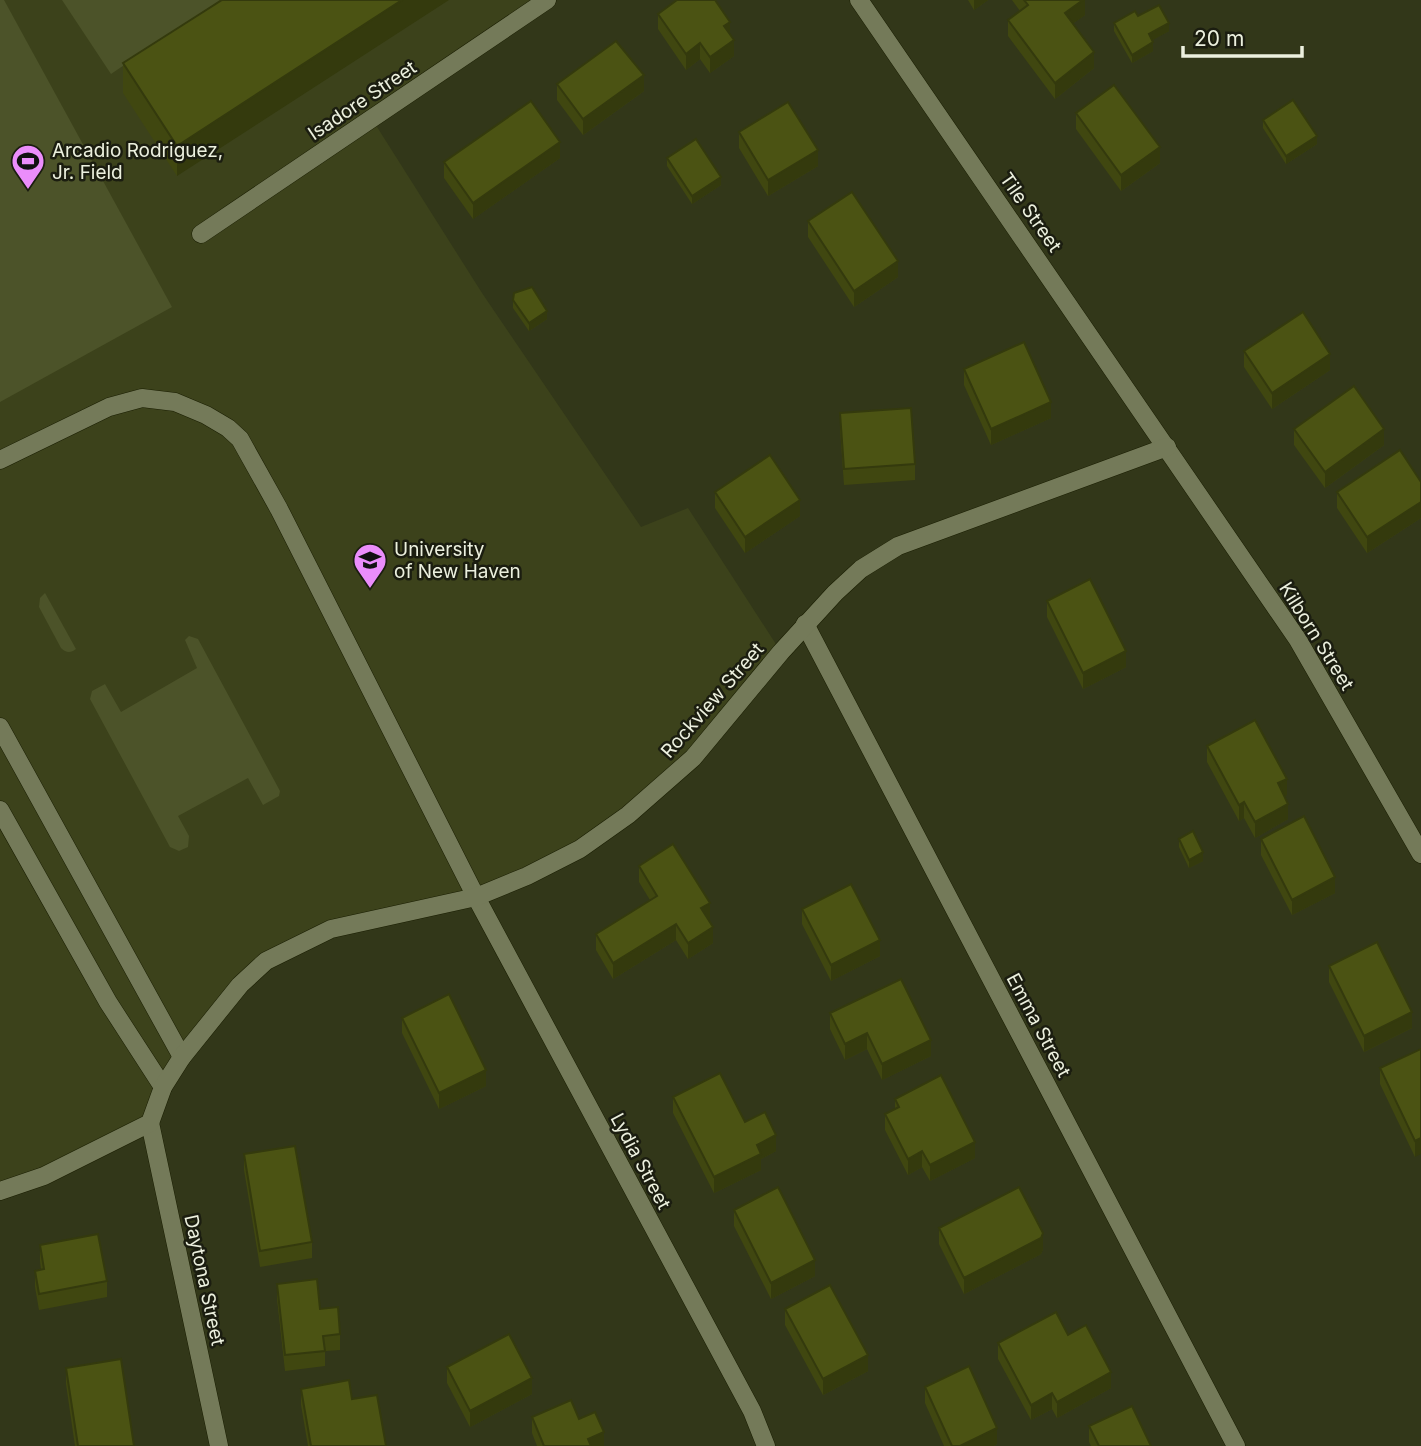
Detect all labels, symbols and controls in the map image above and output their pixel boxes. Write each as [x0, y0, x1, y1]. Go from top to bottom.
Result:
scale bar [1183, 14, 1302, 58]
text: 20 m [1194, 26, 1244, 51]
street label: Isadore Street [304, 56, 421, 145]
place label: Arcadio Rodriguez, Jr. Field [52, 139, 223, 184]
sports icon: Arcadio Rodriguez, Jr. Field [9, 142, 47, 191]
street label: Tile Street [995, 168, 1066, 256]
place label: University of New Haven [394, 538, 521, 583]
school or university icon: University of New Haven [351, 541, 389, 590]
street label: Kilborn Street [1274, 578, 1359, 694]
street label: Rockview Street [656, 638, 769, 763]
street label: Emma Street [1002, 969, 1076, 1081]
street label: Lydia Street [606, 1109, 676, 1213]
street label: Daytona Street [179, 1212, 230, 1348]

